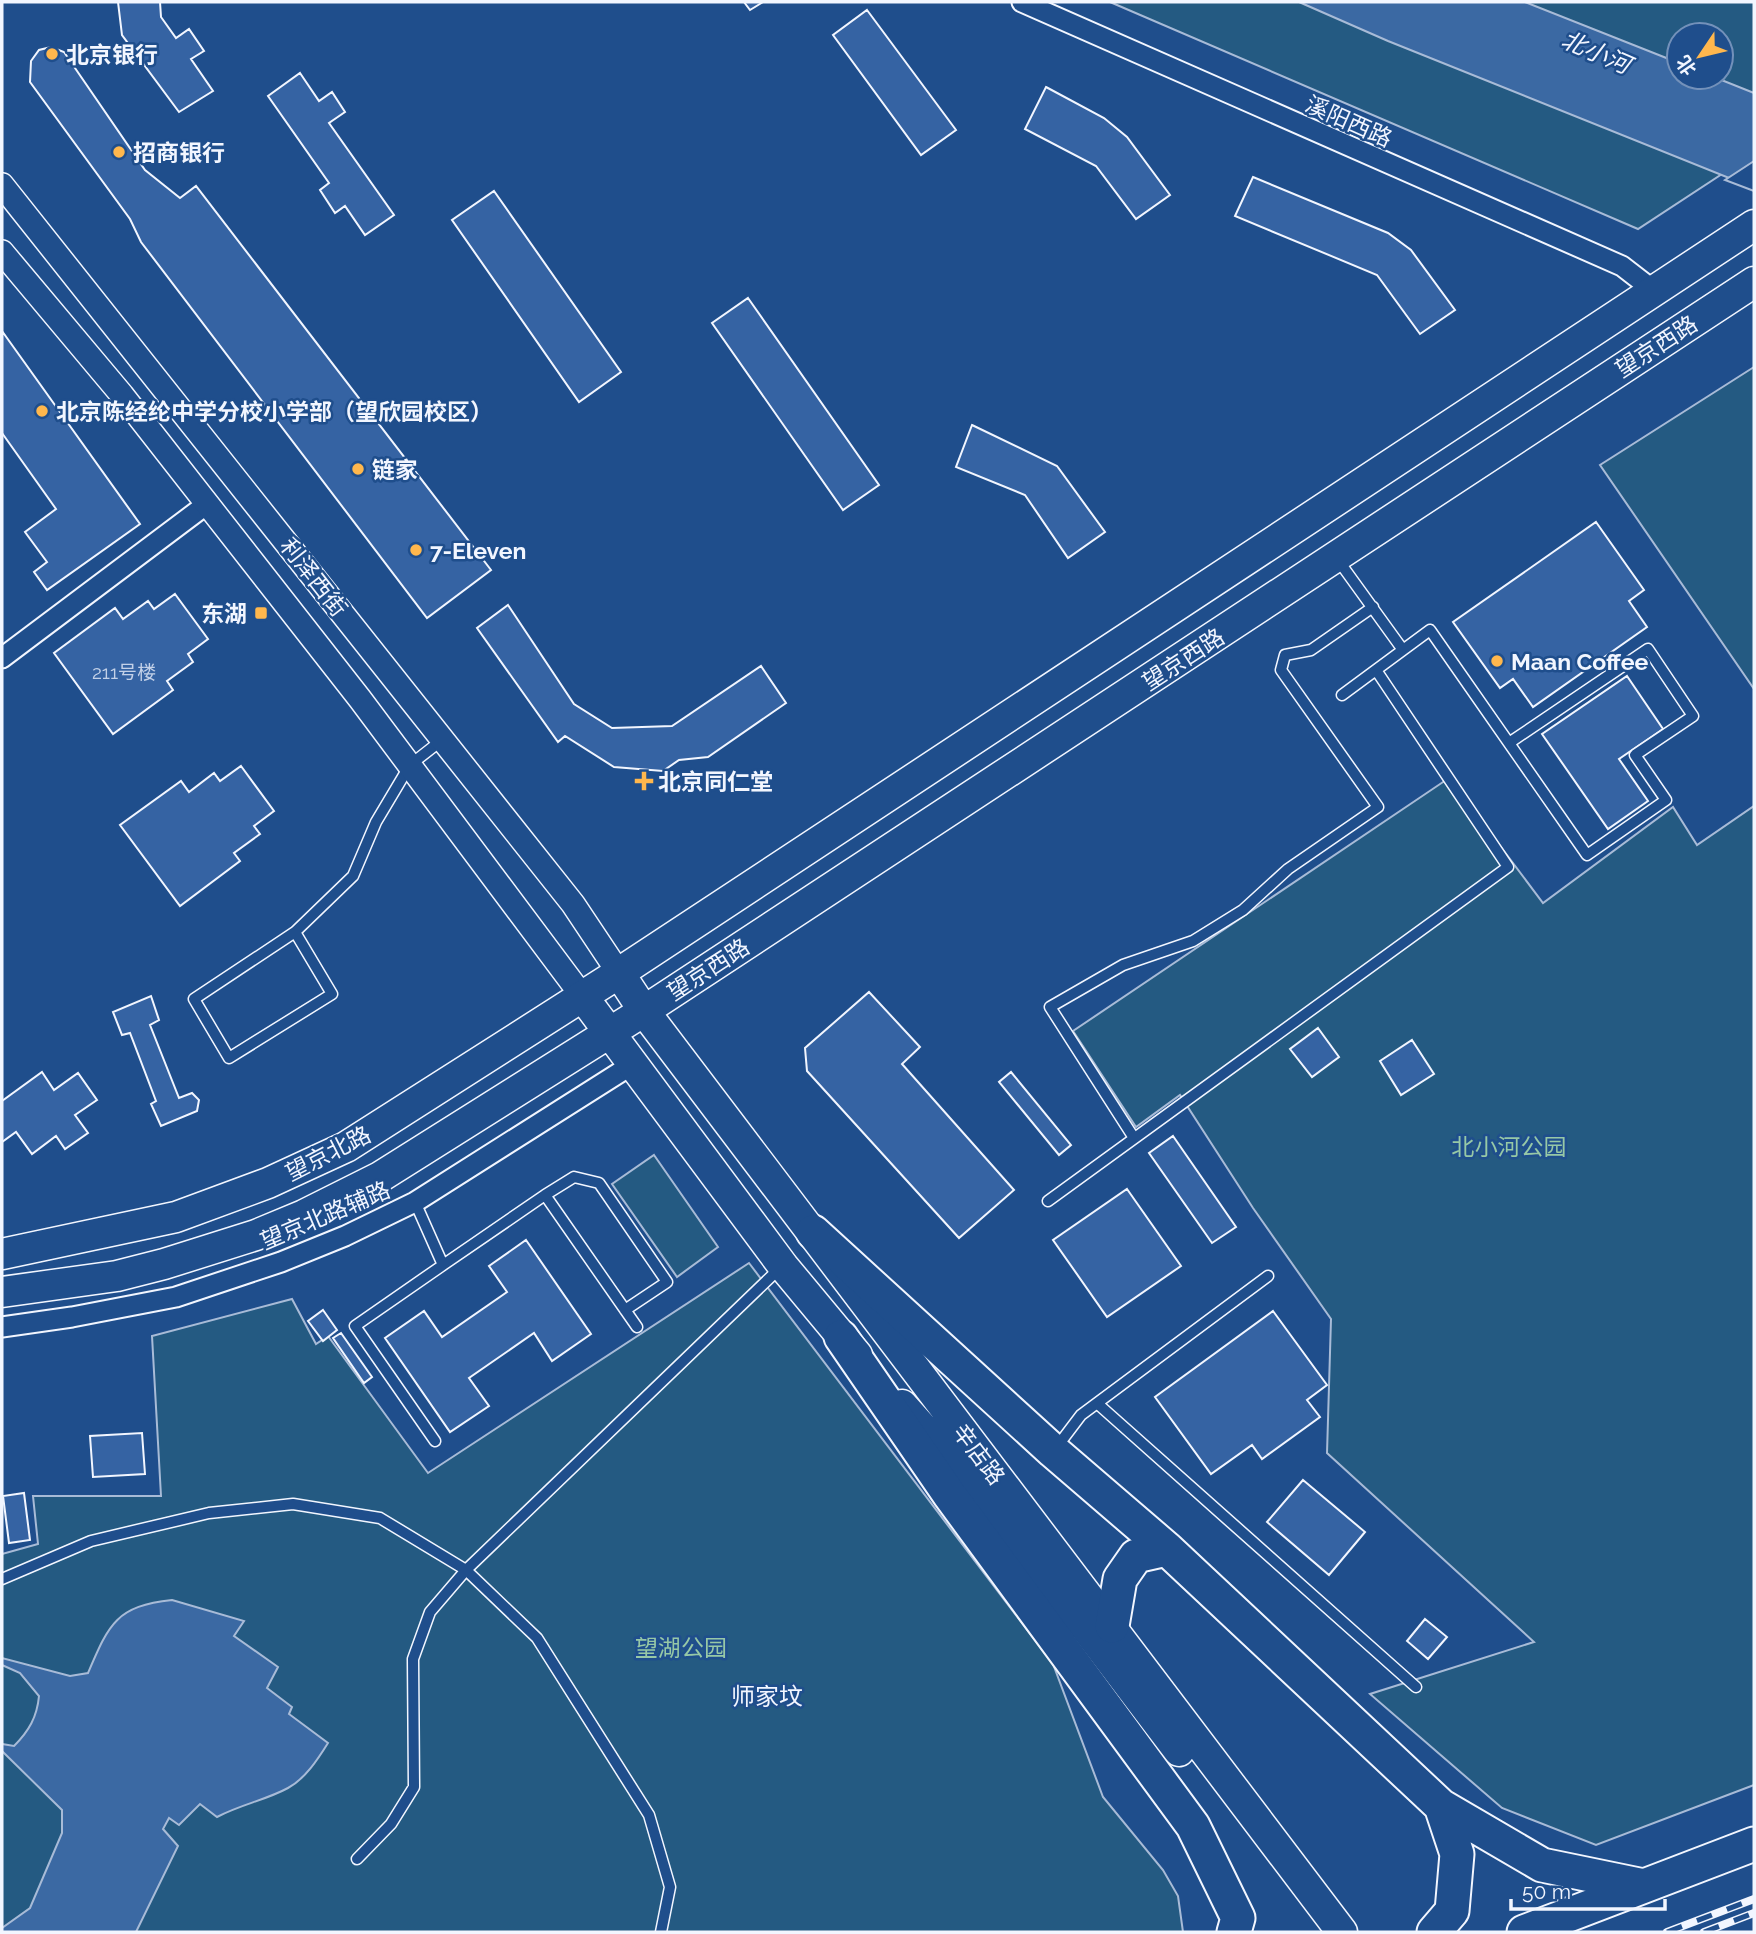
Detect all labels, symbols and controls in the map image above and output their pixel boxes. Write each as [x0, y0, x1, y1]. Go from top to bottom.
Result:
north arrow [1665, 21, 1735, 91]
water label: 北小河 [1557, 25, 1638, 81]
place label: 北京银行 [66, 41, 158, 68]
marker: 北京银行 [44, 46, 60, 62]
text: 北 [1672, 52, 1701, 80]
street label: 溪阳西路 [1301, 90, 1397, 152]
place label: 招商银行 [133, 139, 225, 166]
marker: 招商银行 [111, 144, 127, 160]
street label: 望京西路 [1610, 310, 1702, 382]
place label: 北京陈经纶中学分校小学部（望欣园校区） [56, 398, 493, 425]
marker: 北京陈经纶中学分校小学部（望欣园校区） [34, 403, 50, 419]
place label: 链家 [372, 456, 418, 483]
marker: 链家 [350, 461, 366, 477]
street label: 利泽西街 [275, 532, 353, 622]
place label: 7-Eleven [430, 537, 526, 564]
marker: 7-Eleven [408, 542, 424, 558]
place label: 东湖 [201, 600, 247, 627]
marker: 东湖 [253, 605, 269, 621]
street label: 望京西路 [1137, 623, 1229, 695]
place label: Maan Coffee [1511, 648, 1649, 675]
marker: Maan Coffee [1489, 653, 1505, 669]
house number: 211号楼 [92, 661, 156, 683]
place label: 北京同仁堂 [658, 768, 773, 795]
marker: 北京同仁堂 [636, 773, 652, 789]
street label: 望京西路 [662, 933, 754, 1005]
street label: 望京北路 [281, 1120, 375, 1186]
park label: 北小河公园 [1452, 1133, 1567, 1160]
street label: 望京北路辅路 [256, 1176, 394, 1254]
street label: 辛店路 [947, 1418, 1011, 1490]
park label: 望湖公园 [635, 1634, 727, 1661]
district label: 师家坟 [731, 1682, 803, 1711]
scale bar [1511, 1868, 1665, 1912]
text: 50 m [1522, 1879, 1571, 1904]

